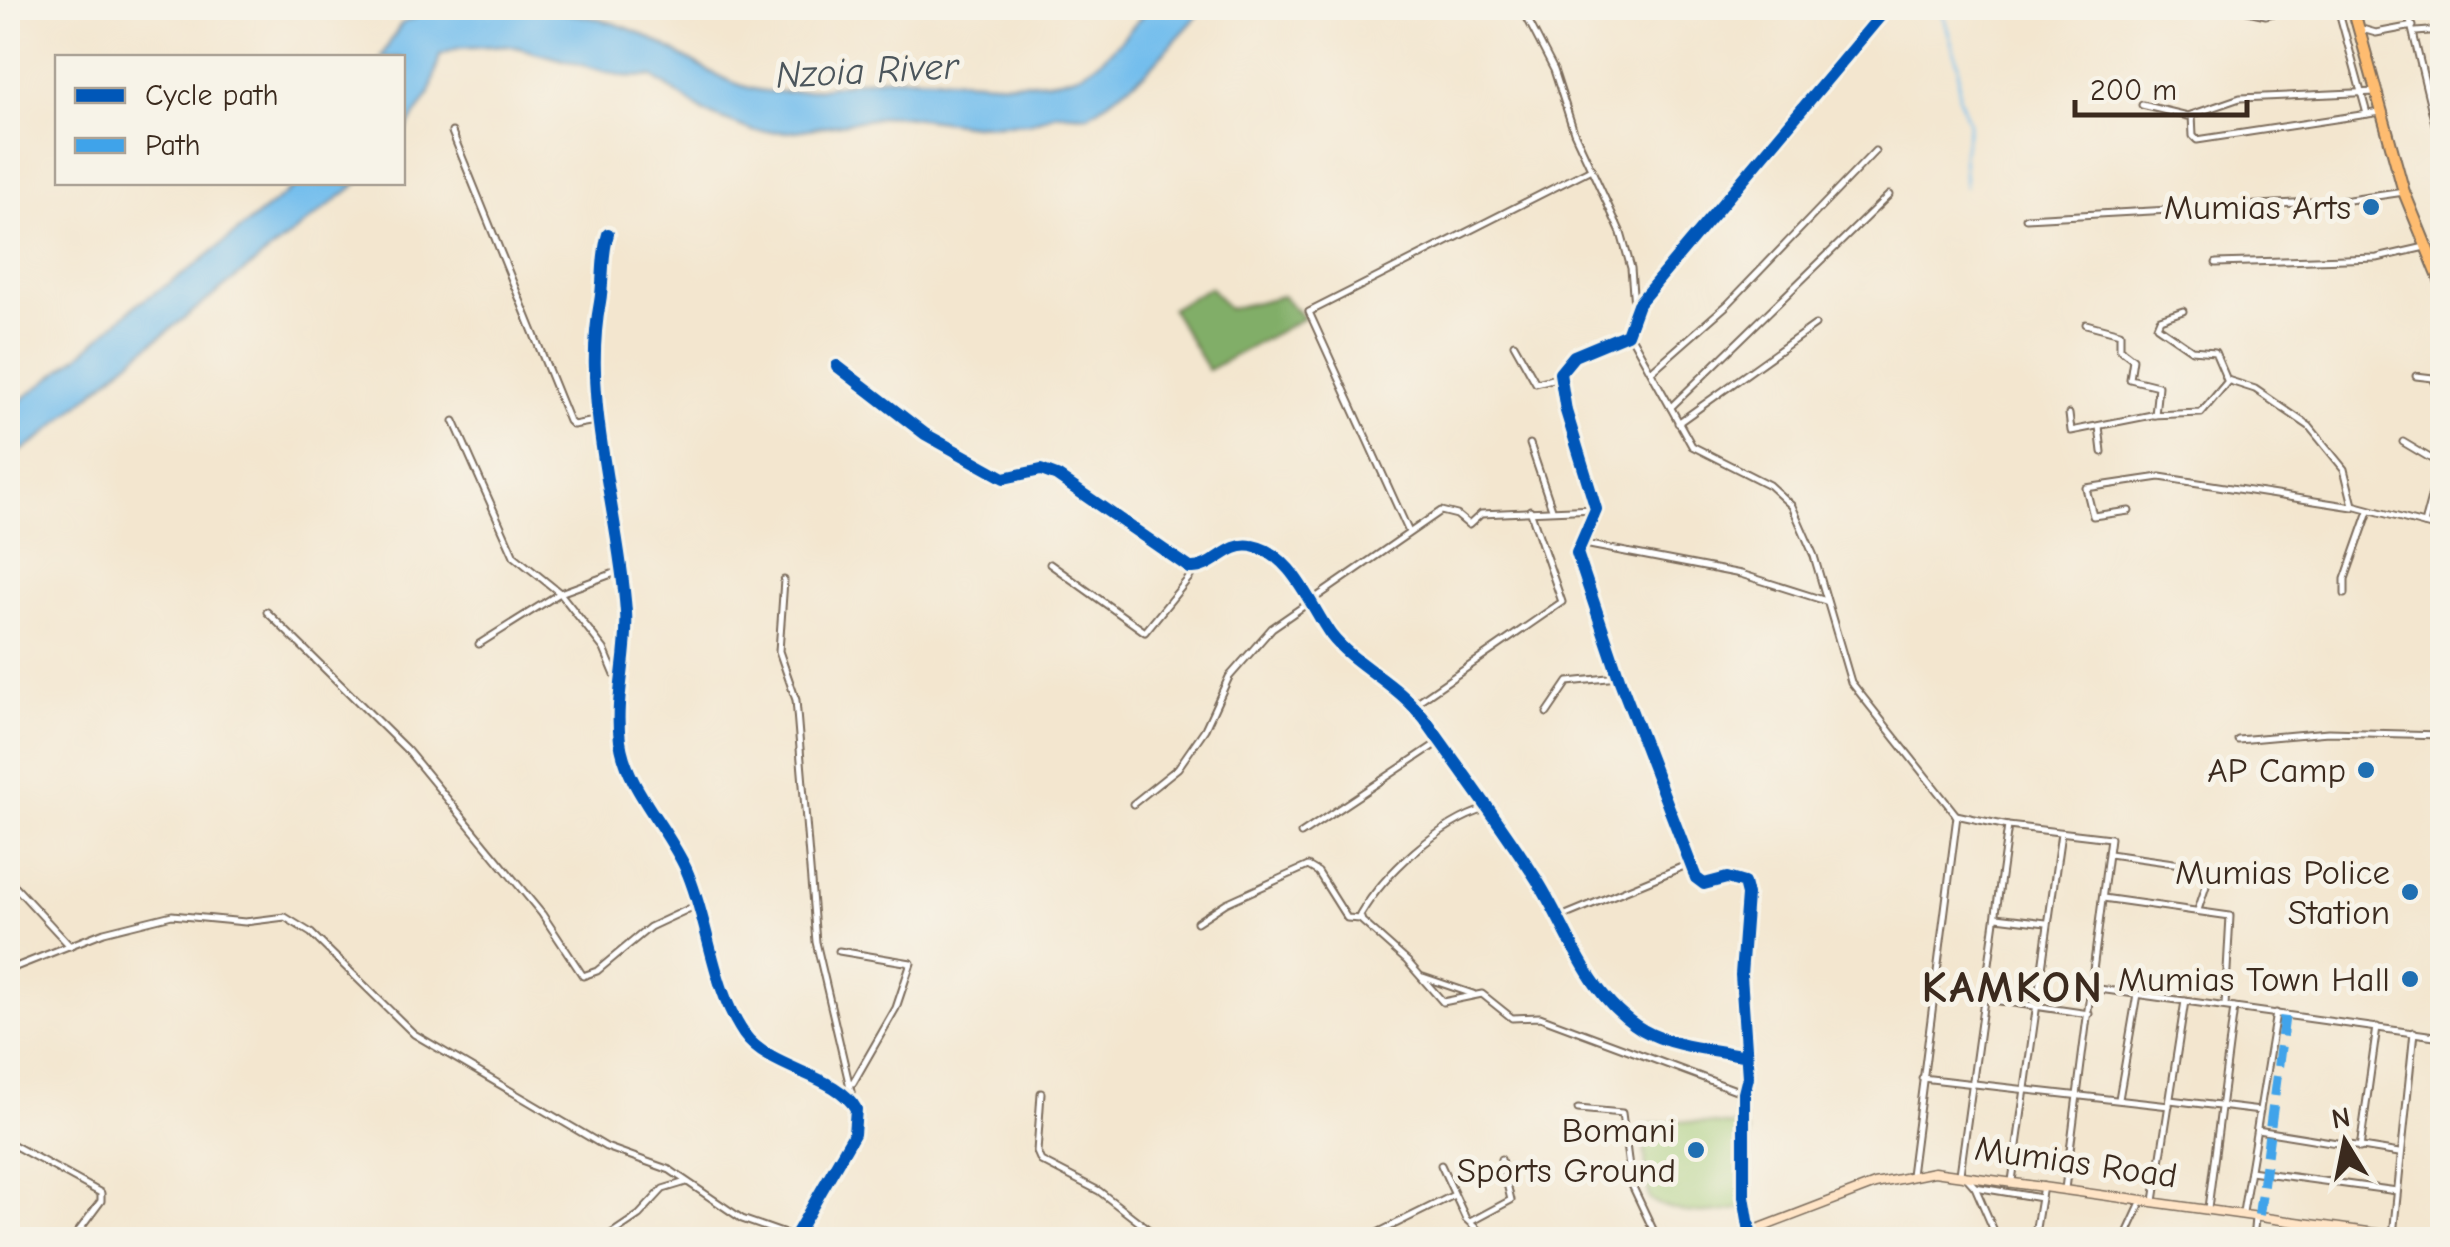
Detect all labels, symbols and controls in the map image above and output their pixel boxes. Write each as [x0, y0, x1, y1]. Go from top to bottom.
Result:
water label: Nzoia River [775, 44, 961, 98]
legend [55, 55, 405, 185]
scale bar [2075, 55, 2248, 117]
text: 200 m [2090, 73, 2177, 108]
text: Cycle path [145, 78, 279, 113]
text: Path [145, 128, 201, 163]
place label: Mumias Arts [2164, 187, 2351, 228]
marker: Mumias Arts [2360, 196, 2382, 218]
place label: AP Camp [2207, 750, 2346, 791]
marker: AP Camp [2355, 759, 2377, 781]
place label: Mumias Police Station [2175, 852, 2390, 933]
marker: Mumias Police Station [2399, 881, 2421, 903]
place label: Mumias Town Hall [2118, 959, 2390, 1000]
district label: KAMKON [1921, 961, 2105, 1013]
marker: Mumias Town Hall [2399, 968, 2421, 990]
north arrow [2295, 1092, 2395, 1192]
text: N [2329, 1101, 2353, 1136]
place label: Bomani Sports Ground [1457, 1110, 1676, 1191]
street label: Mumias Road [1972, 1128, 2180, 1196]
marker: Bomani Sports Ground [1685, 1139, 1707, 1161]

